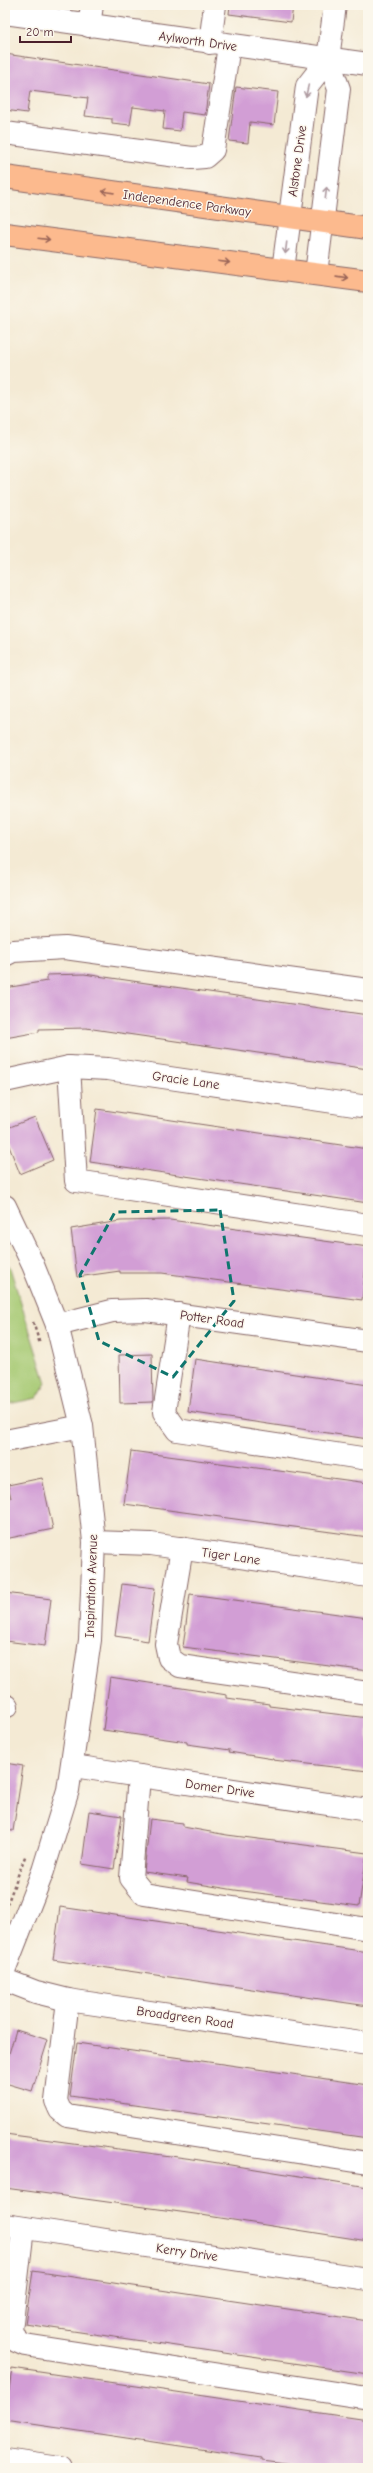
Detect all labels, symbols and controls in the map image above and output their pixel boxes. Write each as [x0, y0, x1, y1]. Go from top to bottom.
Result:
scale bar [20, 18, 71, 44]
text: 20 m [26, 25, 54, 39]
street label: Aylworth Drive [158, 28, 239, 54]
one-way arrow [303, 84, 311, 97]
street label: Alstone Drive [285, 124, 310, 198]
street label: Independence Parkway [122, 187, 252, 219]
one-way arrow [322, 187, 330, 200]
one-way arrow [101, 188, 114, 196]
one-way arrow [37, 235, 50, 243]
one-way arrow [282, 241, 289, 254]
one-way arrow [217, 258, 230, 266]
one-way arrow [335, 273, 348, 281]
street label: Gracie Lane [151, 1068, 221, 1092]
street label: Potter Road [179, 1307, 245, 1331]
street label: Inspiration Avenue [82, 1533, 100, 1638]
street label: Tiger Lane [201, 1544, 262, 1568]
street label: Domer Drive [184, 1776, 256, 1800]
street label: Broadgreen Road [135, 2003, 235, 2031]
street label: Kerry Drive [155, 2240, 219, 2264]

